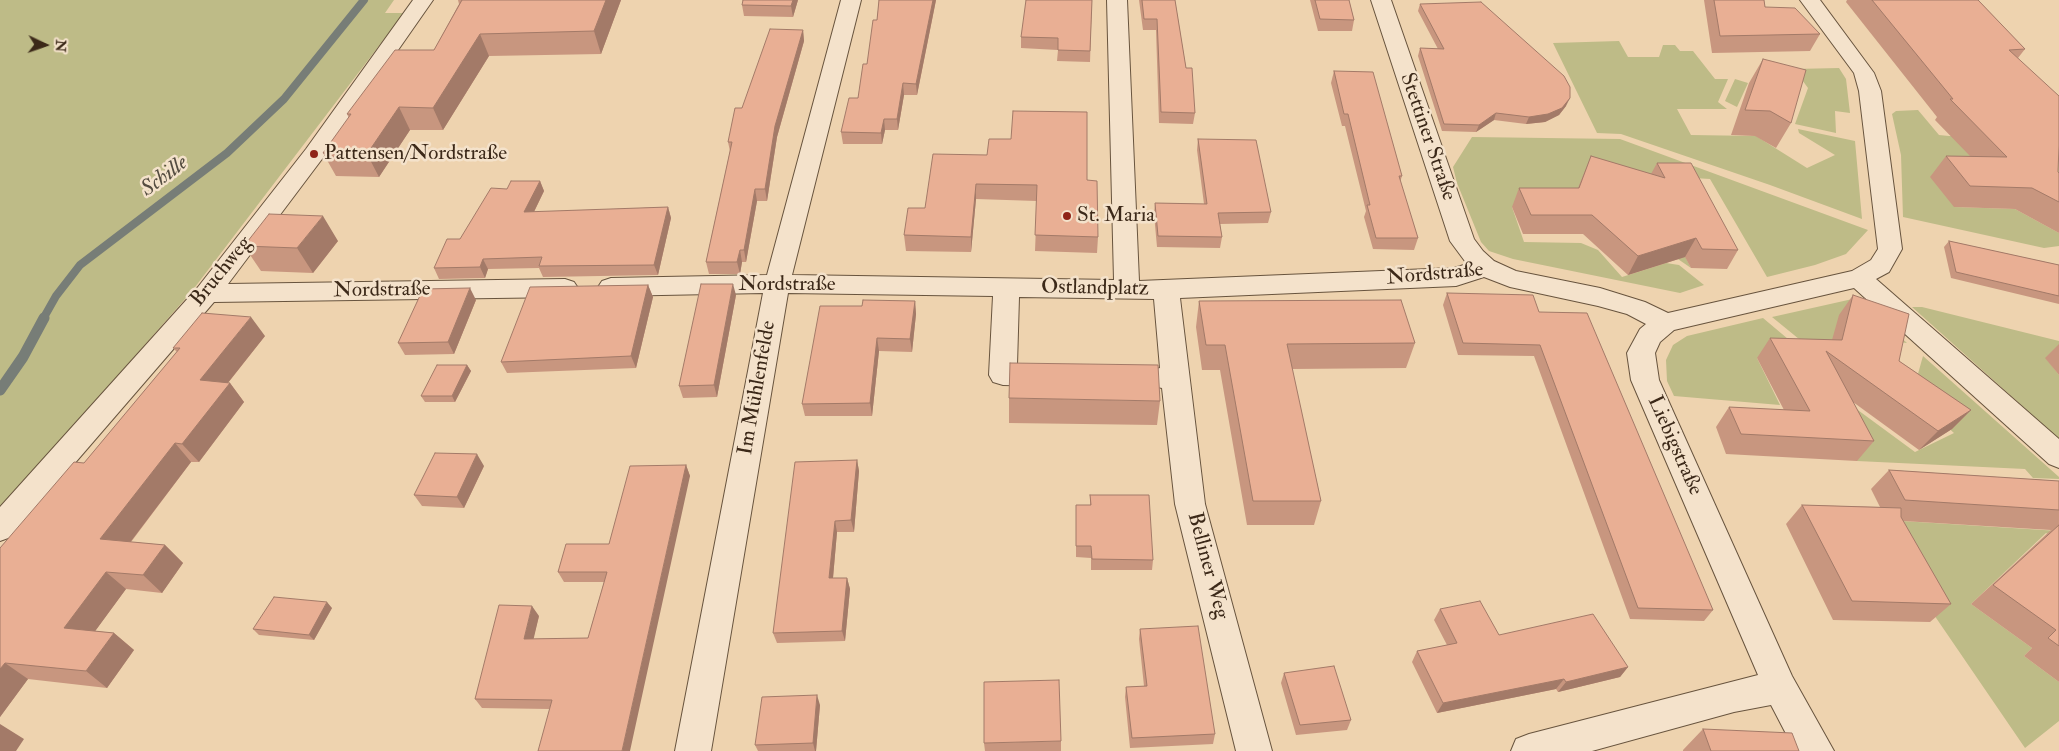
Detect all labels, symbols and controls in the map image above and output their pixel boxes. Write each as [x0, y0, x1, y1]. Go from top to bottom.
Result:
north arrow [20, 20, 70, 70]
text: N [52, 39, 69, 53]
street label: Stettiner Straße [1393, 70, 1461, 204]
place label: Pattensen/Nordstraße [324, 141, 507, 167]
marker: Pattensen/Nordstraße [308, 148, 320, 160]
water label: Schille [136, 151, 194, 203]
place label: St. Maria [1077, 203, 1155, 229]
marker: St. Maria [1061, 210, 1073, 222]
street label: Bruchweg [186, 232, 258, 312]
street label: Nordstraße [1386, 258, 1484, 292]
street label: Nordstraße [738, 272, 836, 298]
street label: Ostlandplatz [1041, 275, 1149, 303]
street label: Nordstraße [333, 278, 431, 304]
street label: Im Mühlenfelde [734, 319, 782, 457]
street label: Liebigstraße [1641, 392, 1707, 500]
street label: Belliner Weg [1181, 510, 1233, 622]

